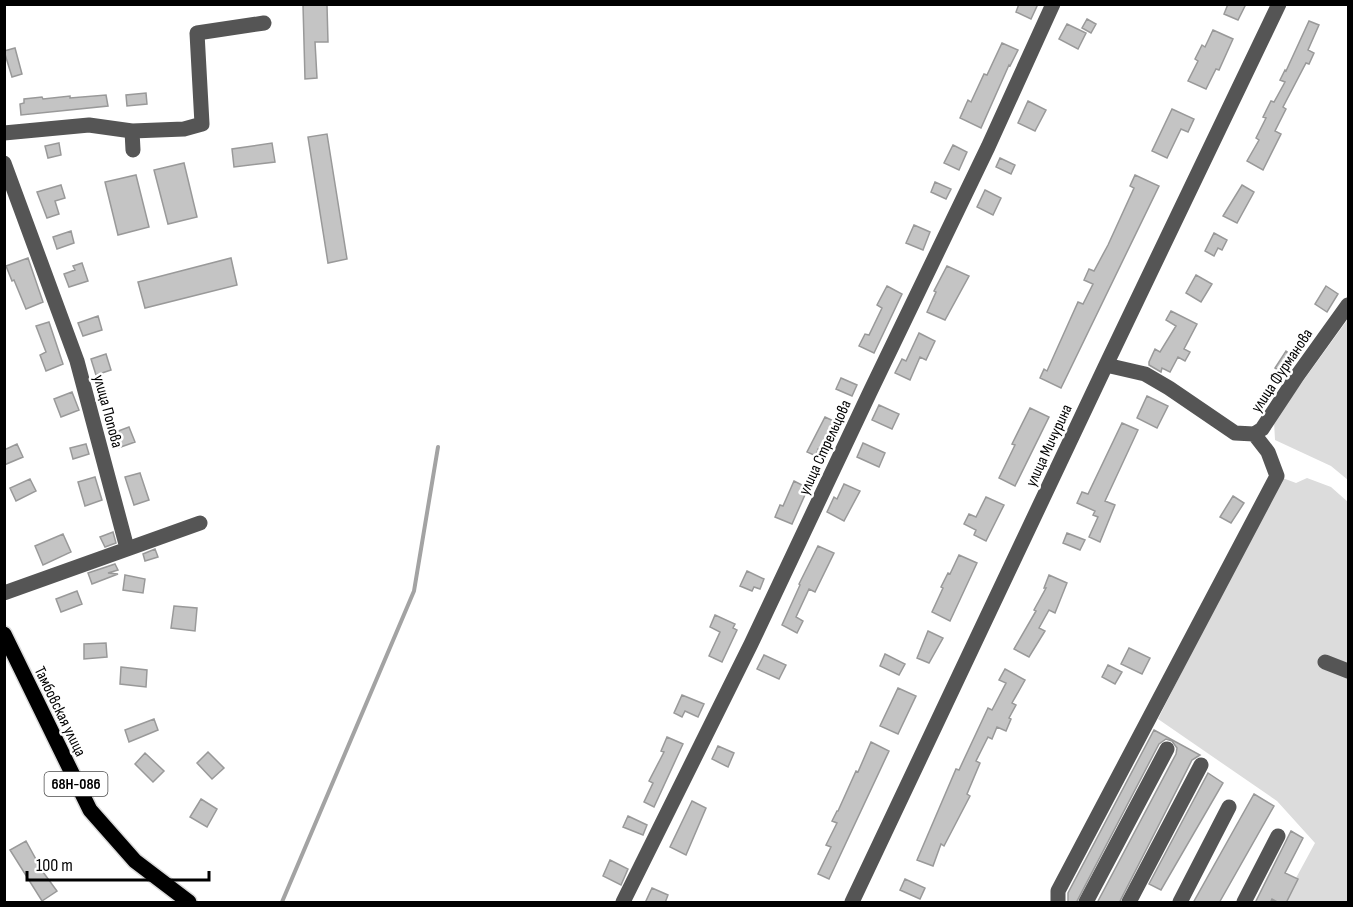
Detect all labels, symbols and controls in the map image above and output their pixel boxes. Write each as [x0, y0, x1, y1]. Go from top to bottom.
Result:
street label: улица Фурманова [1247, 325, 1317, 416]
street label: улица Попова [89, 373, 126, 450]
street label: улица Стрельцова [795, 397, 856, 498]
street label: улица Мичурина [1022, 401, 1077, 490]
street label: Тамбовская улица [30, 663, 90, 760]
road number: 68Н-086 [44, 772, 107, 796]
scale bar [27, 844, 208, 882]
text: 100 m [36, 855, 73, 876]

